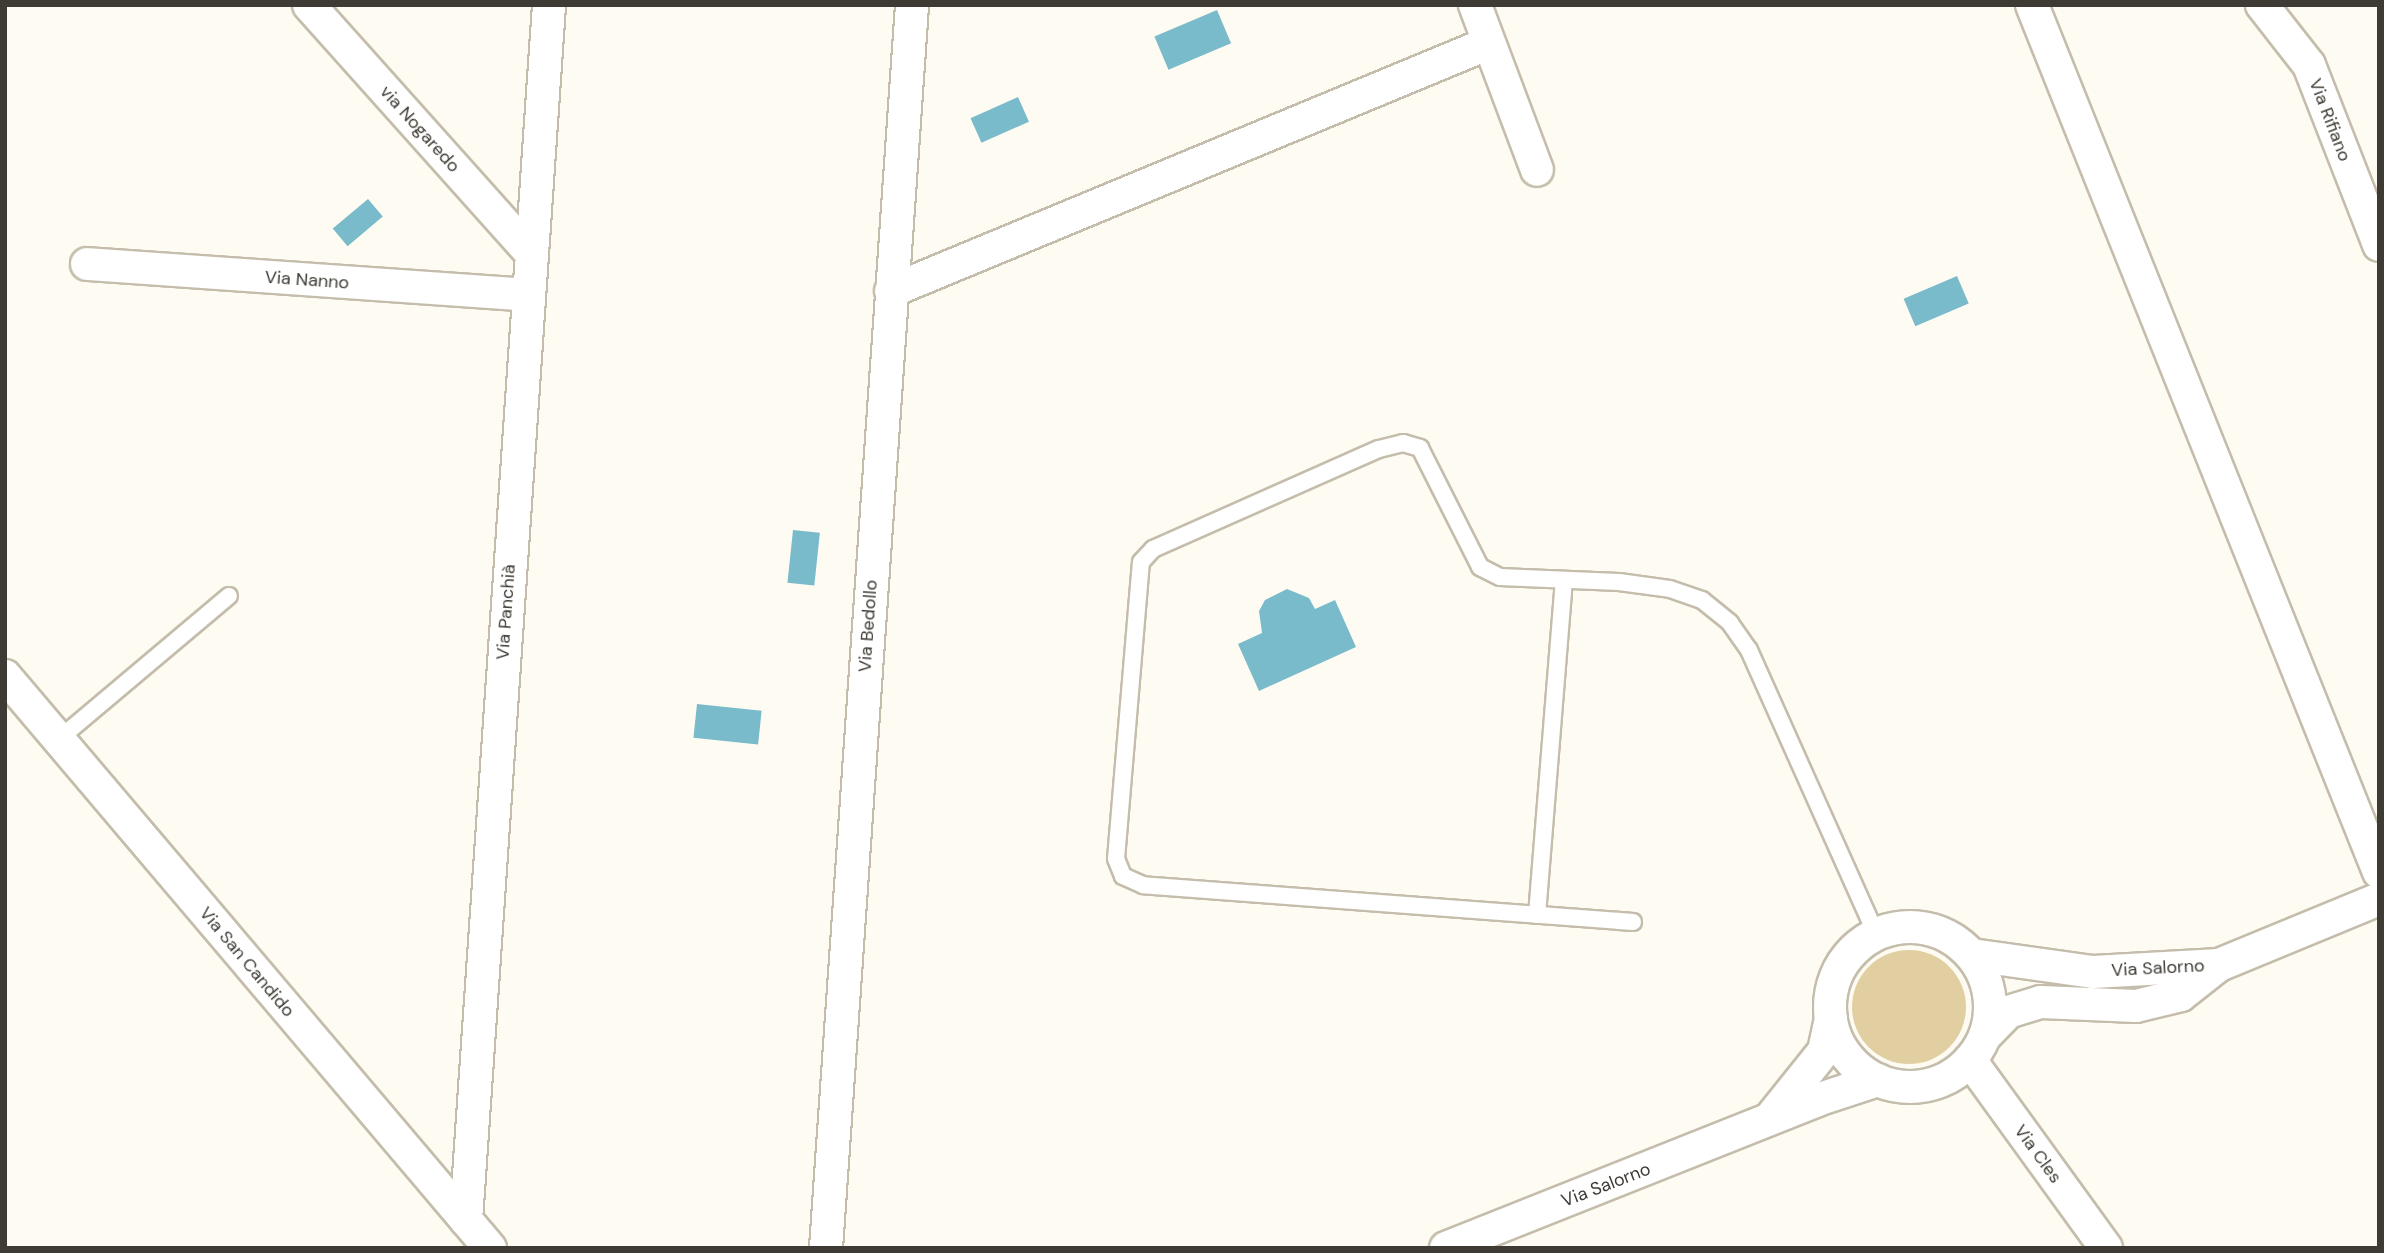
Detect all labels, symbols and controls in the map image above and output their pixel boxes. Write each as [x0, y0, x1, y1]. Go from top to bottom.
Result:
street label: Via Rifiano [2304, 76, 2356, 164]
street label: via Nogaredo [375, 81, 465, 177]
street label: Via Nanno [264, 266, 350, 294]
street label: Via Panchià [492, 563, 520, 661]
street label: Via Bedollo [854, 579, 882, 673]
street label: Via San Candido [195, 903, 299, 1021]
street label: Via Salorno [2111, 955, 2205, 981]
street label: Via Cles [2010, 1121, 2066, 1187]
street label: Via Salorno [1558, 1158, 1654, 1212]

